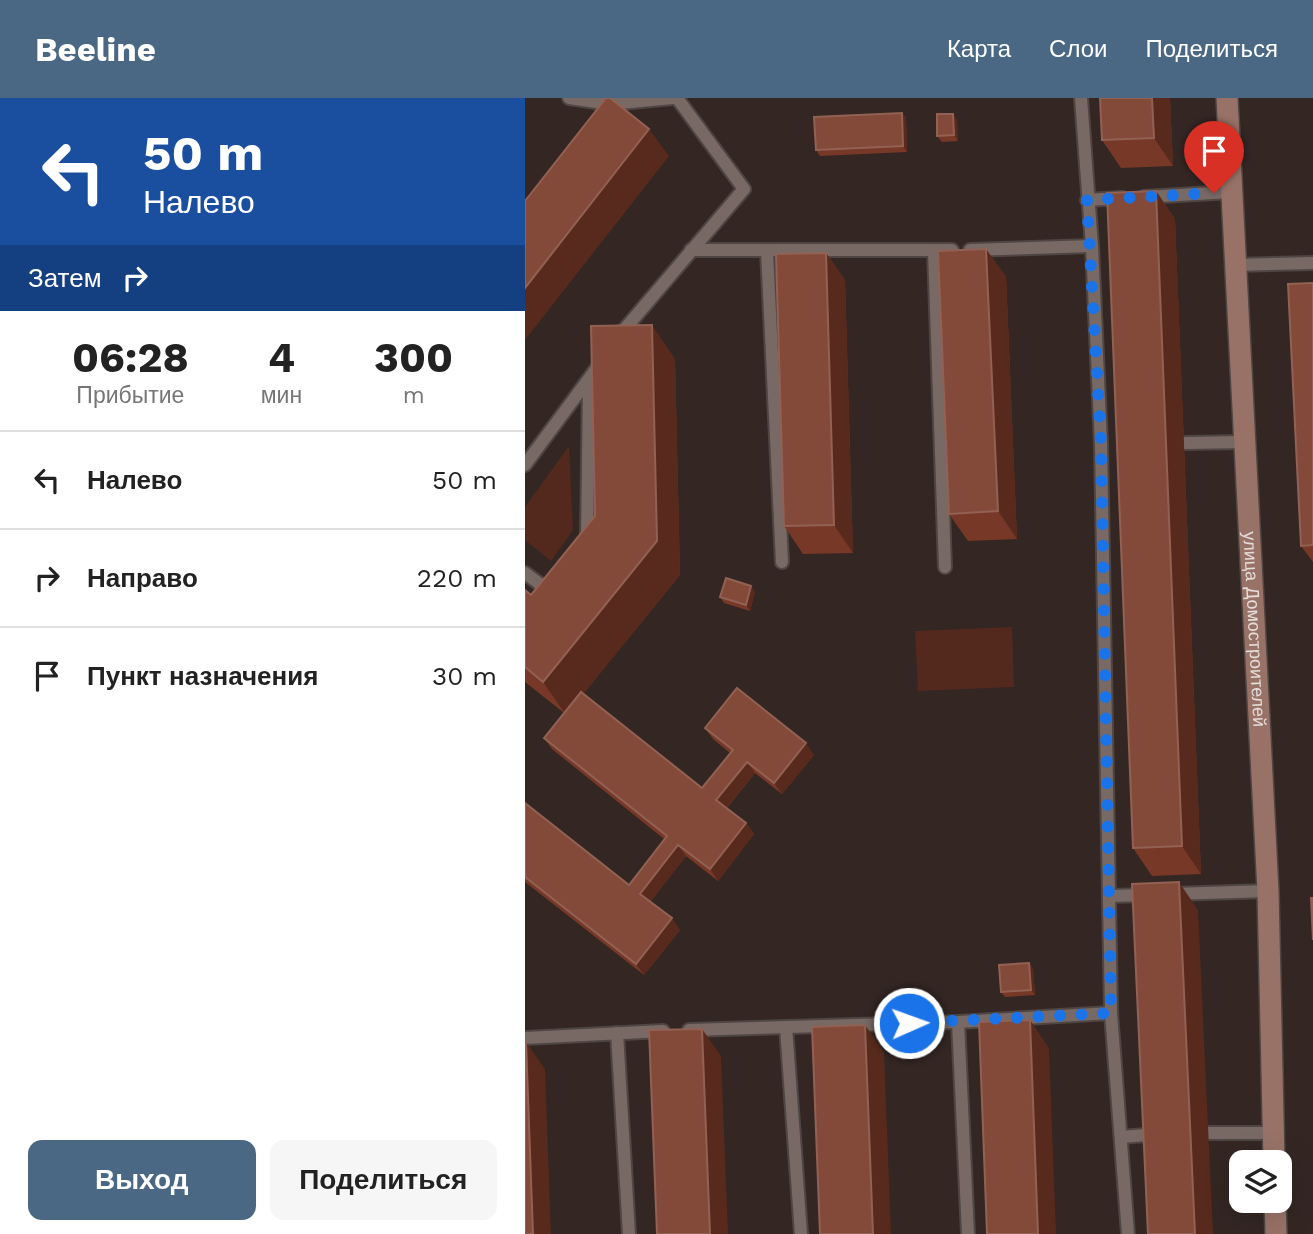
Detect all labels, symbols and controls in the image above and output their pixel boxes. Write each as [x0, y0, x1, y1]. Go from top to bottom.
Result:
text: Beeline [35, 30, 156, 69]
text: Карта [947, 35, 1011, 63]
text: Слои [1049, 35, 1107, 63]
text: Поделиться [1145, 35, 1278, 63]
pin [1184, 121, 1244, 193]
text: 50 m [143, 124, 263, 182]
icon: left [28, 126, 119, 217]
icon: arrive [1195, 132, 1233, 170]
text: Налево [143, 183, 255, 221]
icon: right [116, 259, 154, 297]
text: Затем [28, 263, 102, 293]
text: 06:28 [72, 333, 189, 382]
text: 4 [268, 333, 295, 382]
text: 300 [374, 333, 453, 382]
text: Прибытие [76, 382, 184, 409]
text: мин [261, 382, 302, 409]
text: m [403, 382, 425, 409]
icon: left [28, 461, 66, 499]
text: Налево [87, 465, 182, 495]
text: 50 m [432, 465, 497, 495]
street label: улица Домостроителей [1239, 531, 1271, 728]
icon: right [28, 559, 66, 597]
text: Направо [87, 563, 198, 593]
text: 220 m [417, 563, 497, 593]
icon: arrive [28, 657, 66, 695]
text: Пункт назначения [87, 661, 318, 691]
text: 30 m [432, 661, 497, 691]
position arrow [872, 986, 946, 1060]
button: Выход [28, 1140, 256, 1220]
button: Поделиться [270, 1140, 497, 1220]
map controls [1229, 1150, 1292, 1213]
button: layers [1229, 1150, 1292, 1213]

